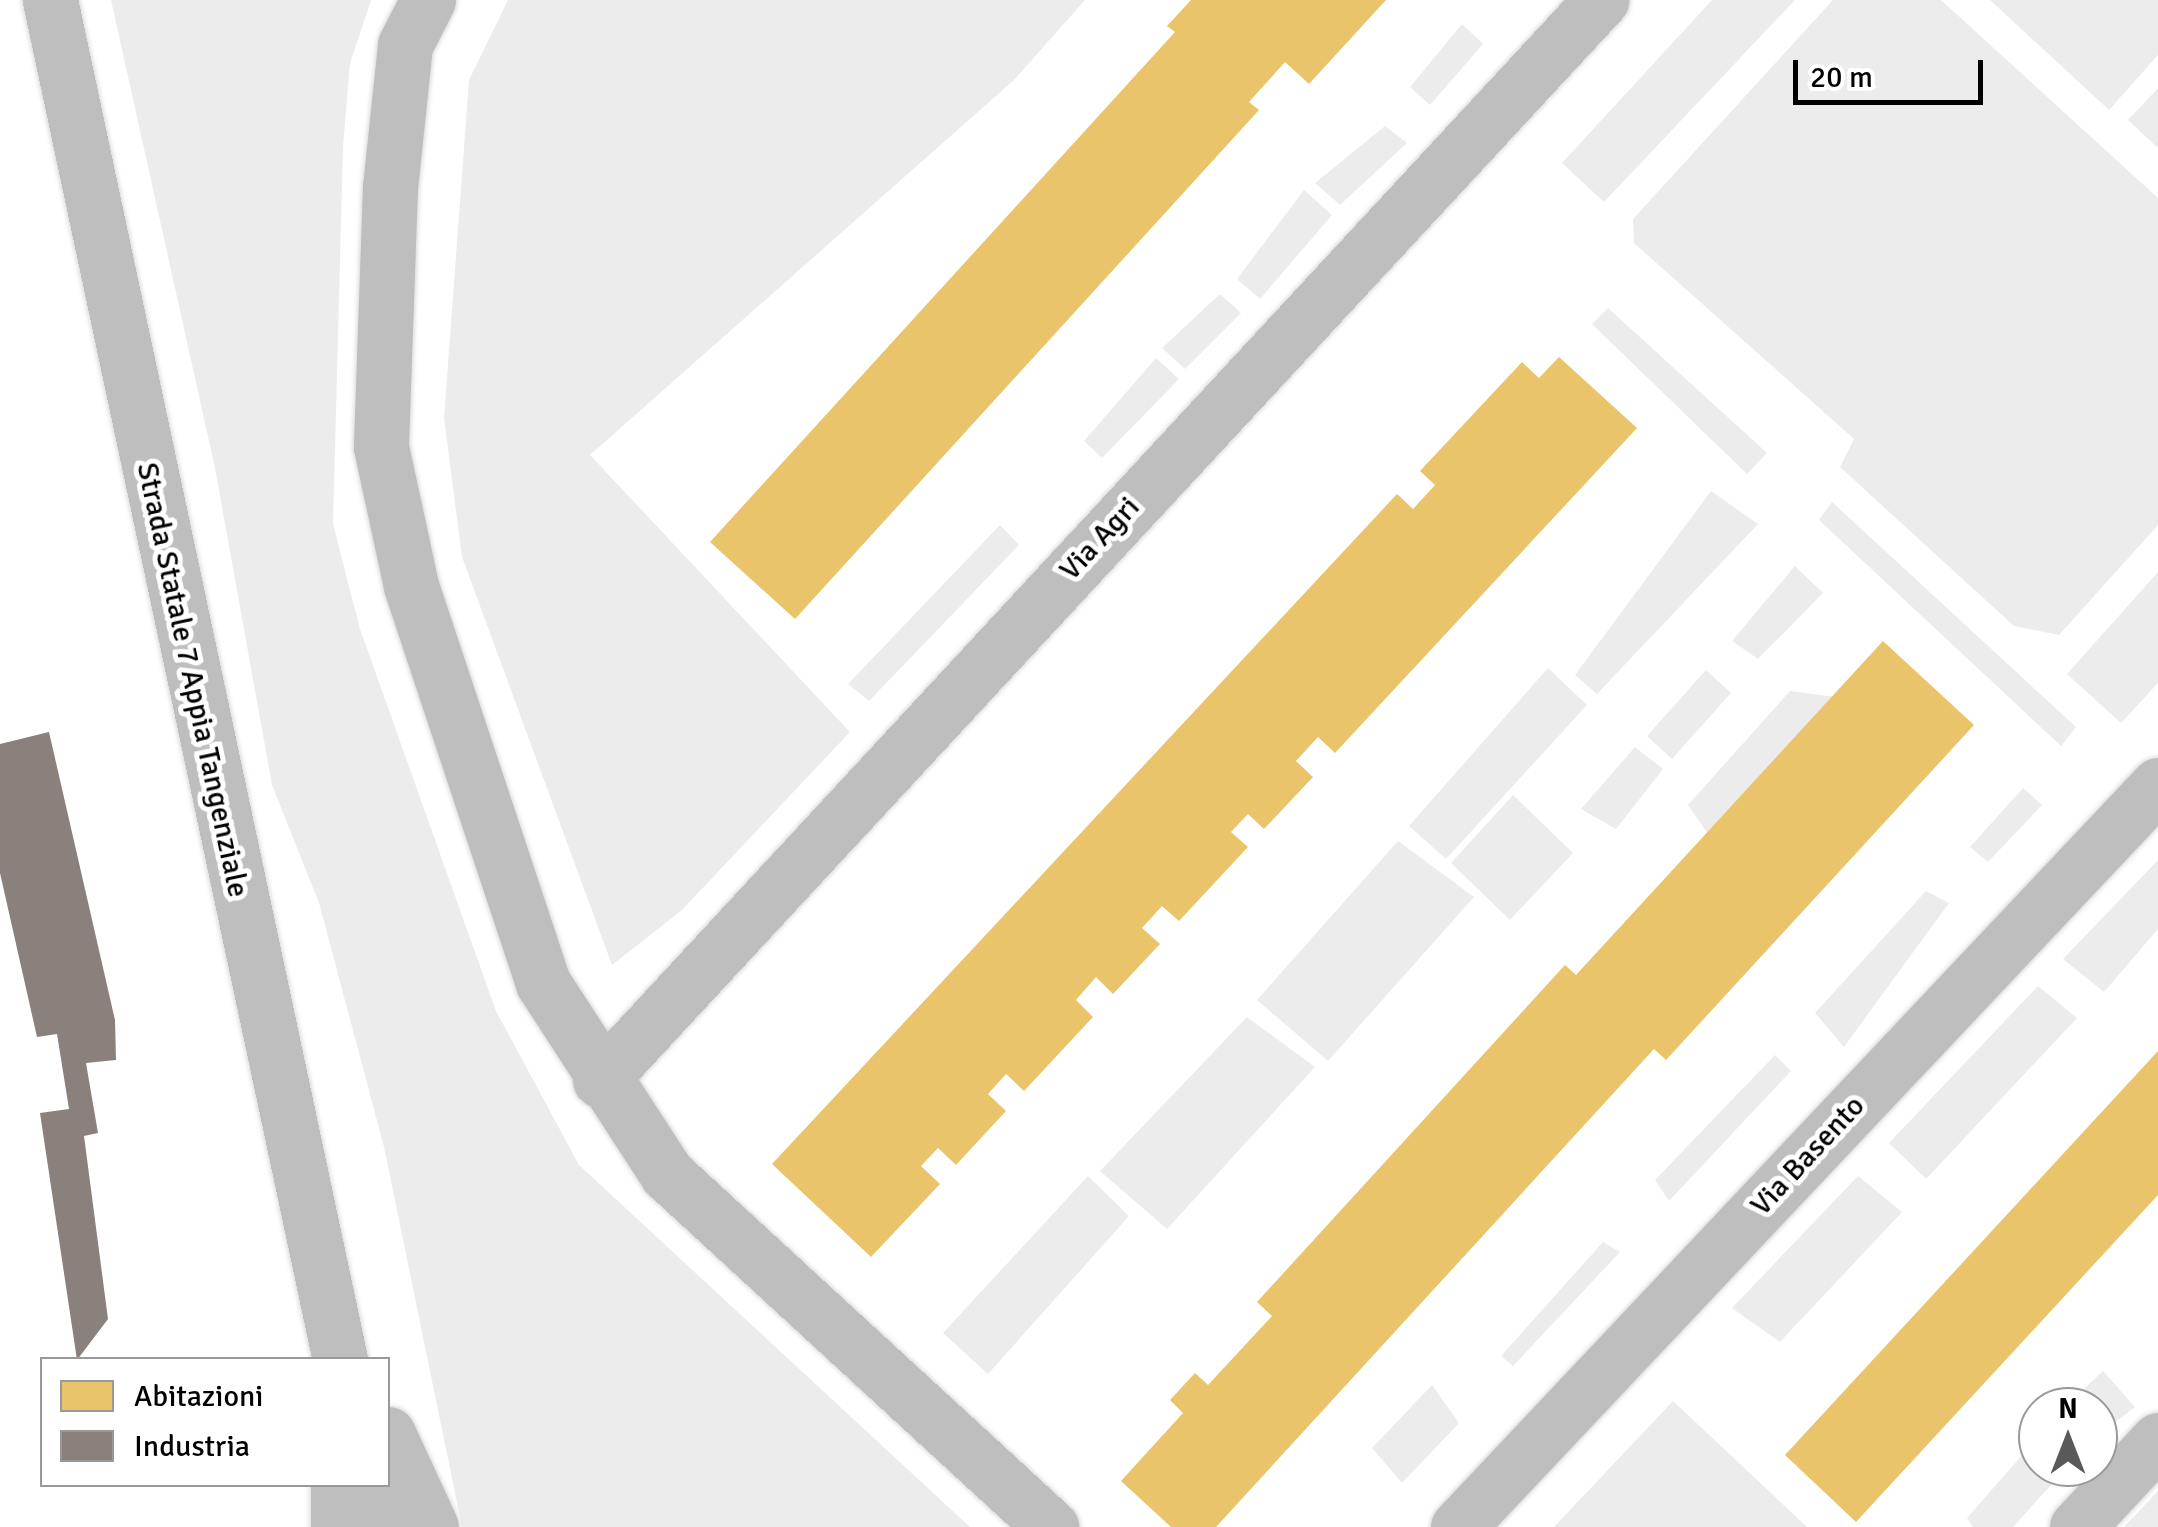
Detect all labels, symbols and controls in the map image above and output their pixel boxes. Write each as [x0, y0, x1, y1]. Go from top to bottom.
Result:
scale bar [1798, 40, 1988, 102]
text: 20 m [1810, 59, 1873, 96]
street label: Strada Statale 7 Appia Tangenziale [128, 460, 256, 900]
street label: Via Agri [1052, 490, 1148, 588]
street label: Via Basento [1743, 1089, 1873, 1223]
legend [40, 1357, 390, 1487]
text: Abitazioni [134, 1378, 263, 1415]
north arrow [2018, 1387, 2118, 1487]
text: N [2058, 1392, 2078, 1426]
text: Industria [134, 1428, 250, 1465]

